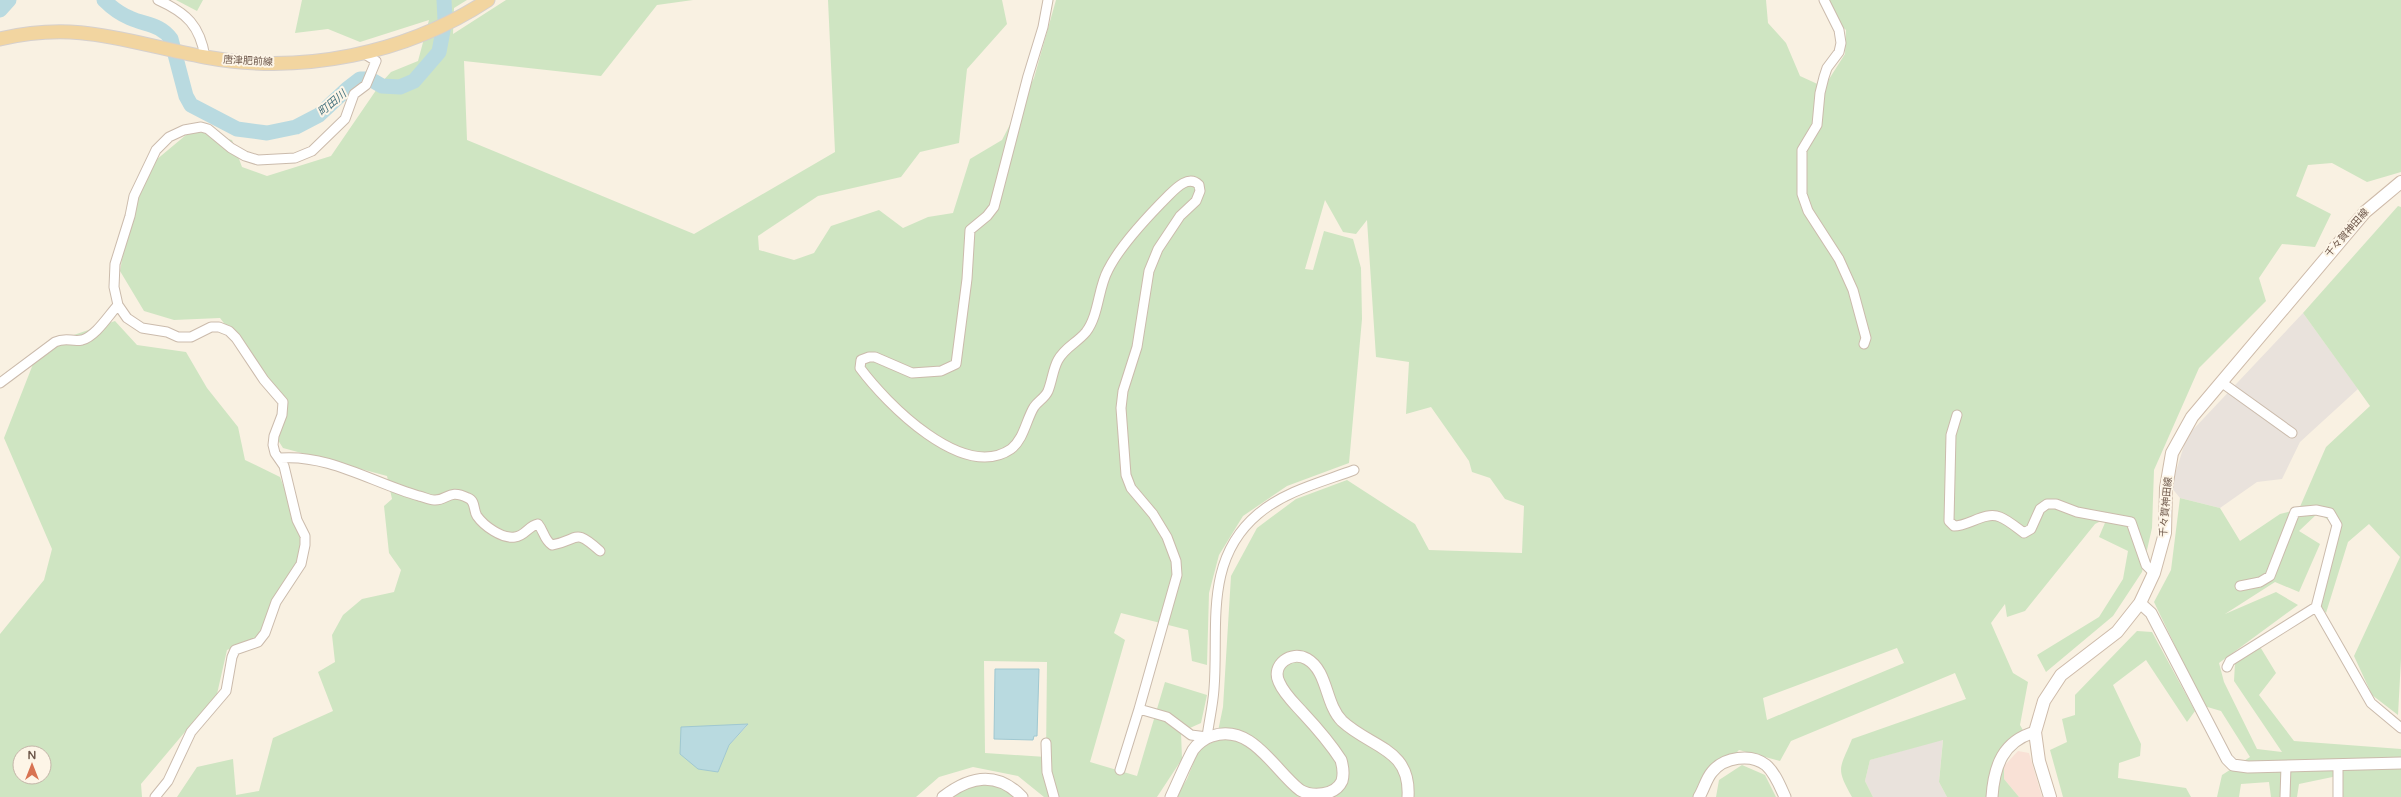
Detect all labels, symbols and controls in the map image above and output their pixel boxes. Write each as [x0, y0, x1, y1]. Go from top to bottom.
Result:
street label: 唐津肥前線 [223, 54, 273, 68]
water label: 町田川 [315, 87, 350, 119]
street label: 千々賀神田線 [2323, 206, 2371, 260]
street label: 千々賀神田線 [2157, 477, 2175, 537]
north arrow [12, 745, 52, 785]
text: N [28, 749, 36, 762]

